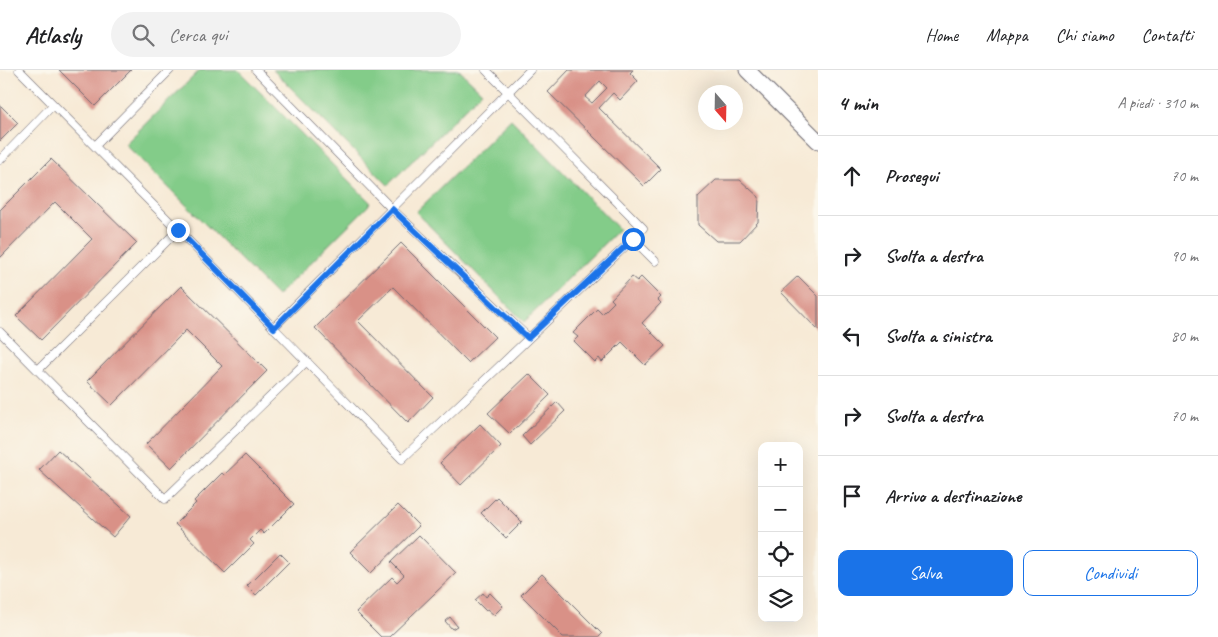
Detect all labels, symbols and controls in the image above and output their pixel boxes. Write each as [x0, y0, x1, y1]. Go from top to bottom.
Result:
search box [111, 12, 461, 57]
text: Atlasly [25, 20, 81, 50]
icon: search [129, 21, 157, 49]
text: Cerca qui [169, 23, 228, 47]
text: Home [926, 24, 958, 46]
text: Mappa [986, 24, 1028, 46]
text: Chi siamo [1056, 24, 1114, 46]
text: Contatti [1142, 24, 1193, 46]
north arrow [698, 85, 743, 130]
text: 4 min [838, 90, 878, 116]
text: A piedi · 310 m [1117, 93, 1198, 113]
icon: ahead [838, 162, 866, 190]
text: Prosegui [885, 164, 938, 188]
text: 70 m [1171, 166, 1198, 186]
route end [167, 219, 190, 242]
route start [622, 228, 645, 251]
icon: right [838, 242, 866, 270]
text: Svolta a destra [885, 244, 983, 268]
text: 90 m [1171, 246, 1198, 266]
icon: left [838, 322, 866, 350]
text: Svolta a sinistra [885, 324, 992, 348]
text: 80 m [1171, 326, 1198, 346]
icon: right [838, 402, 866, 430]
text: Svolta a destra [885, 404, 983, 428]
text: 70 m [1171, 406, 1198, 426]
map controls [758, 442, 803, 622]
button: + [758, 442, 803, 487]
icon: arrive [838, 482, 866, 510]
text: Arrivo a destinazione [885, 484, 1021, 508]
button: − [758, 487, 803, 532]
button: locate [758, 532, 803, 577]
button: Salva [838, 550, 1013, 596]
button: Condividi [1023, 550, 1198, 596]
button: layers [758, 577, 803, 622]

